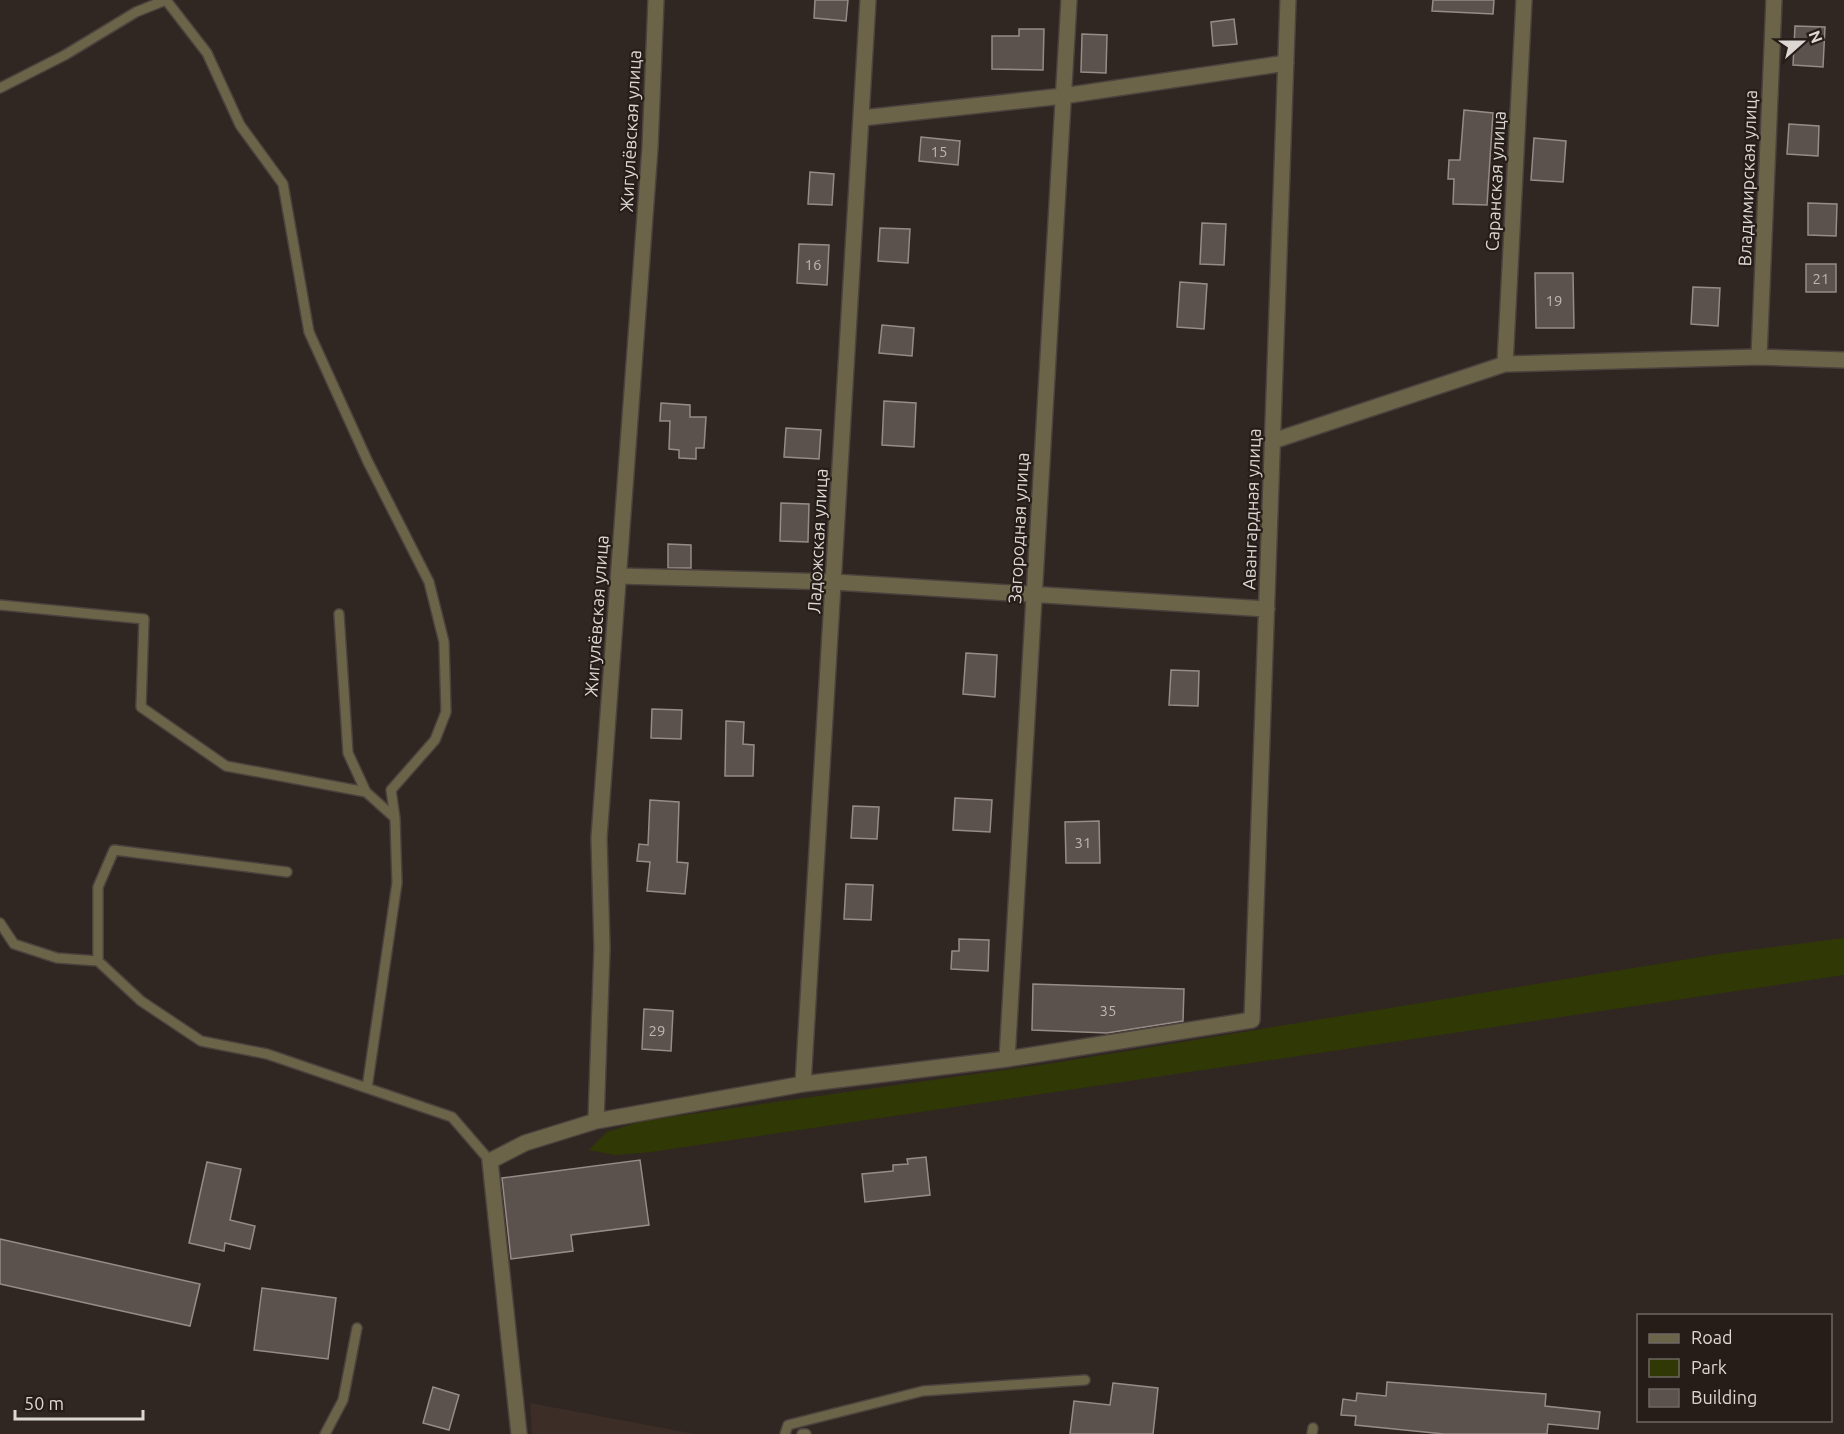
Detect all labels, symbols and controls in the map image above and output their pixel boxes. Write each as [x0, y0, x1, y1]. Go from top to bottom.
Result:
north arrow [1772, 12, 1832, 72]
text: N [1805, 28, 1827, 45]
street label: Жигулёвская улица [616, 49, 644, 213]
street label: Владимирская улица [1734, 89, 1760, 267]
street label: Саранская улица [1481, 110, 1509, 252]
house number: 15 [931, 143, 947, 160]
house number: 16 [805, 256, 821, 273]
house number: 21 [1813, 270, 1829, 287]
house number: 19 [1546, 292, 1562, 309]
street label: Авангардная улица [1238, 428, 1264, 590]
street label: Загородная улица [1004, 452, 1032, 604]
street label: Ладожская улица [803, 468, 831, 614]
street label: Жигулёвская улица [580, 534, 612, 698]
house number: 31 [1075, 834, 1091, 851]
house number: 35 [1100, 1002, 1116, 1019]
house number: 29 [649, 1022, 665, 1039]
legend [1637, 1314, 1832, 1422]
text: Road [1691, 1327, 1733, 1347]
text: Park [1691, 1357, 1727, 1377]
scale bar [15, 1383, 142, 1421]
text: Building [1691, 1387, 1757, 1407]
text: 50 m [24, 1393, 64, 1413]

